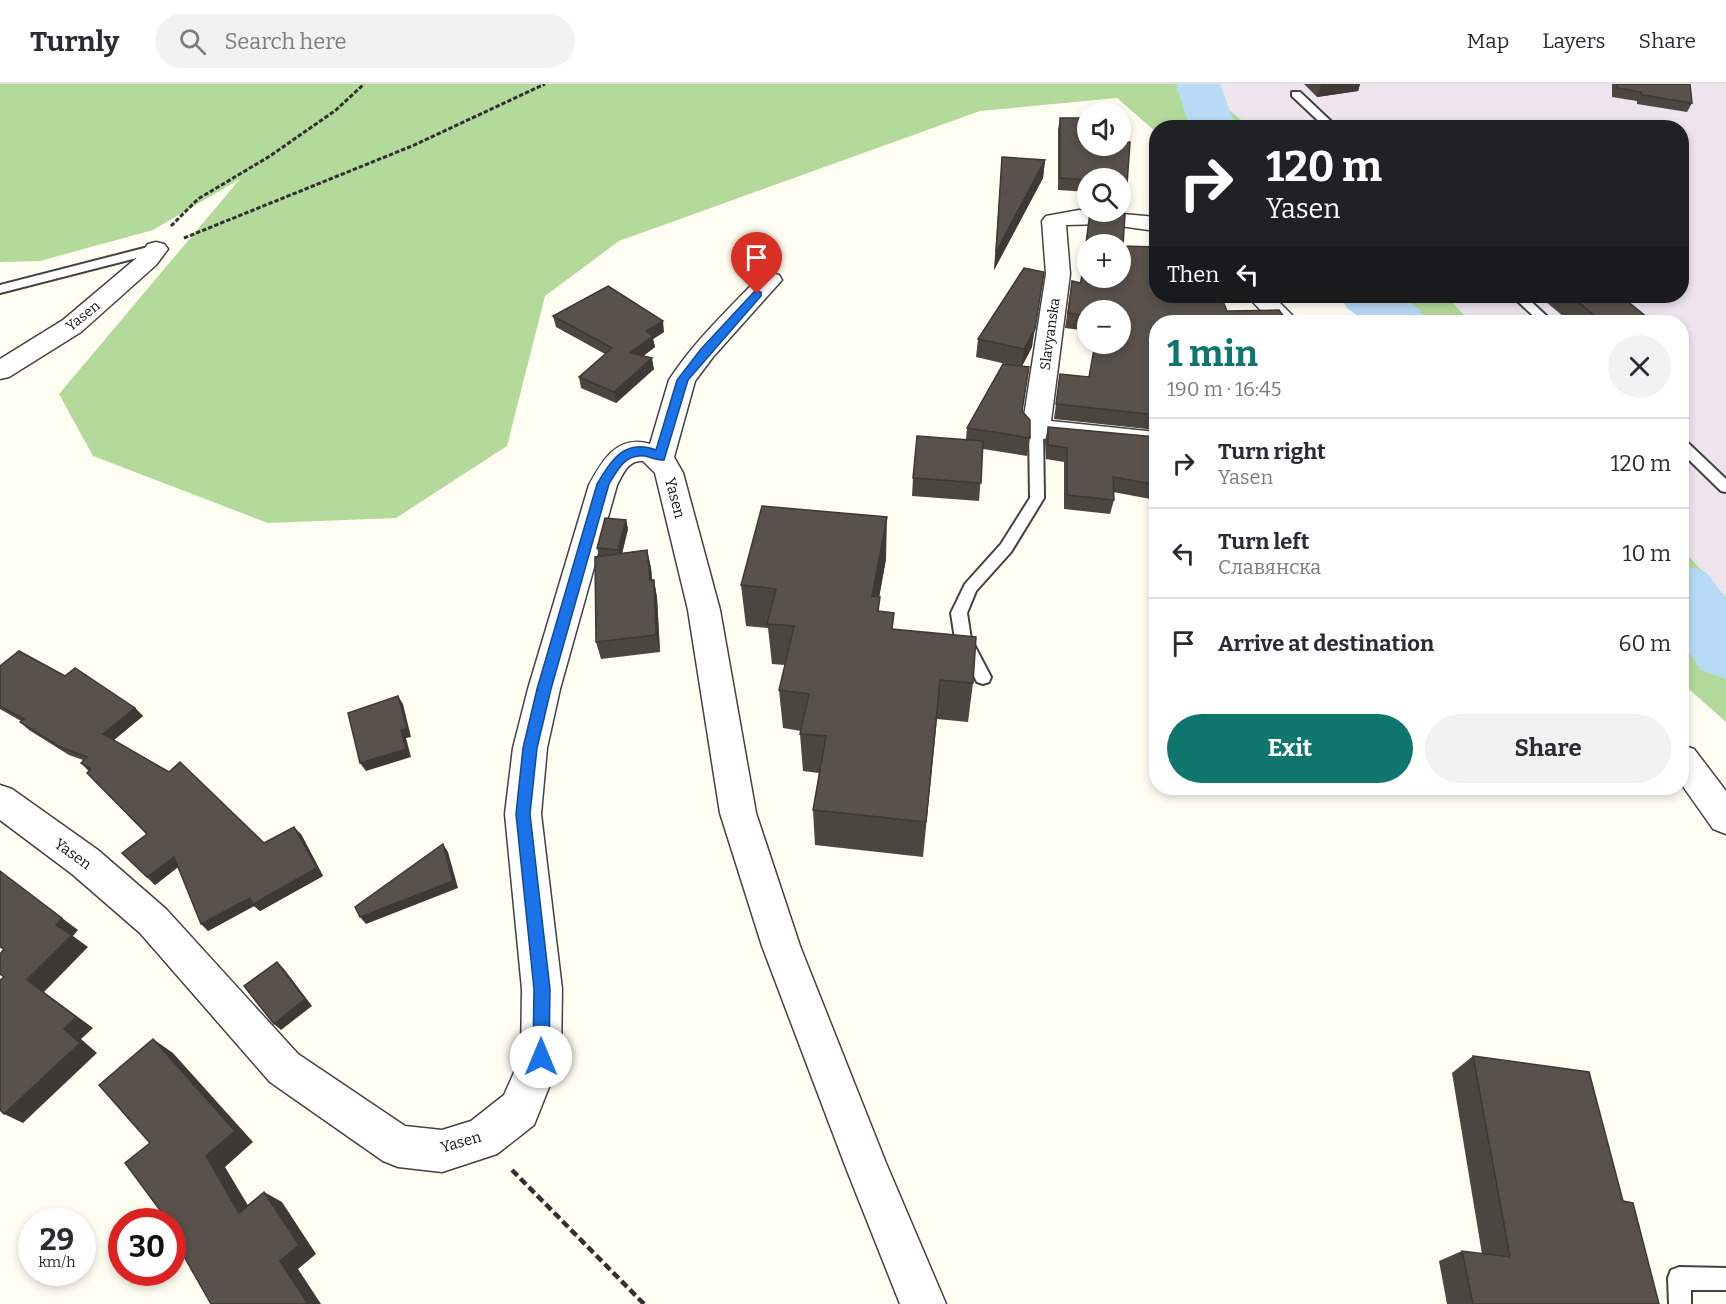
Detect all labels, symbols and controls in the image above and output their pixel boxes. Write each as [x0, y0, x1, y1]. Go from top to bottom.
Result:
search box [155, 14, 575, 68]
text: Turnly [30, 25, 119, 58]
icon: search [176, 25, 209, 58]
text: Search here [224, 28, 347, 55]
text: Map [1467, 28, 1509, 54]
text: Layers [1542, 28, 1606, 54]
text: Share [1639, 28, 1696, 54]
map controls [1077, 102, 1131, 354]
button: sound [1077, 102, 1131, 156]
text: 120 m [1266, 142, 1382, 192]
icon: right [1167, 144, 1245, 222]
button: search [1077, 168, 1131, 222]
text: Yasen [1266, 193, 1340, 225]
pin [731, 232, 782, 294]
button: + [1077, 234, 1131, 288]
icon: arrive [740, 241, 773, 274]
icon: left [1231, 258, 1264, 291]
text: Then [1167, 261, 1219, 288]
street label: Slavyanska [1037, 296, 1064, 371]
street label: Yasen [63, 297, 103, 335]
button: − [1077, 300, 1131, 354]
text: 1 min [1167, 332, 1258, 376]
button: close [1608, 335, 1671, 398]
text: 190 m · 16:45 [1167, 377, 1281, 401]
text: Turn right [1218, 438, 1326, 465]
icon: right [1167, 447, 1200, 480]
text: 120 m [1611, 450, 1671, 477]
text: Yasen [1218, 465, 1273, 489]
street label: Yasen [661, 476, 689, 521]
text: Turn left [1218, 528, 1310, 555]
icon: left [1167, 537, 1200, 570]
text: 10 m [1623, 540, 1671, 567]
text: Славянска [1218, 555, 1321, 579]
icon: arrive [1167, 627, 1200, 660]
text: Arrive at destination [1218, 630, 1434, 657]
text: 60 m [1619, 630, 1671, 657]
button: Exit [1167, 714, 1413, 783]
button: Share [1425, 714, 1671, 783]
street label: Yasen [51, 835, 95, 874]
position arrow [509, 1025, 573, 1089]
street label: Yasen [439, 1128, 484, 1156]
speed limit sign: 30 [108, 1208, 186, 1286]
text: 29 [40, 1222, 74, 1258]
text: km/h [38, 1253, 76, 1271]

